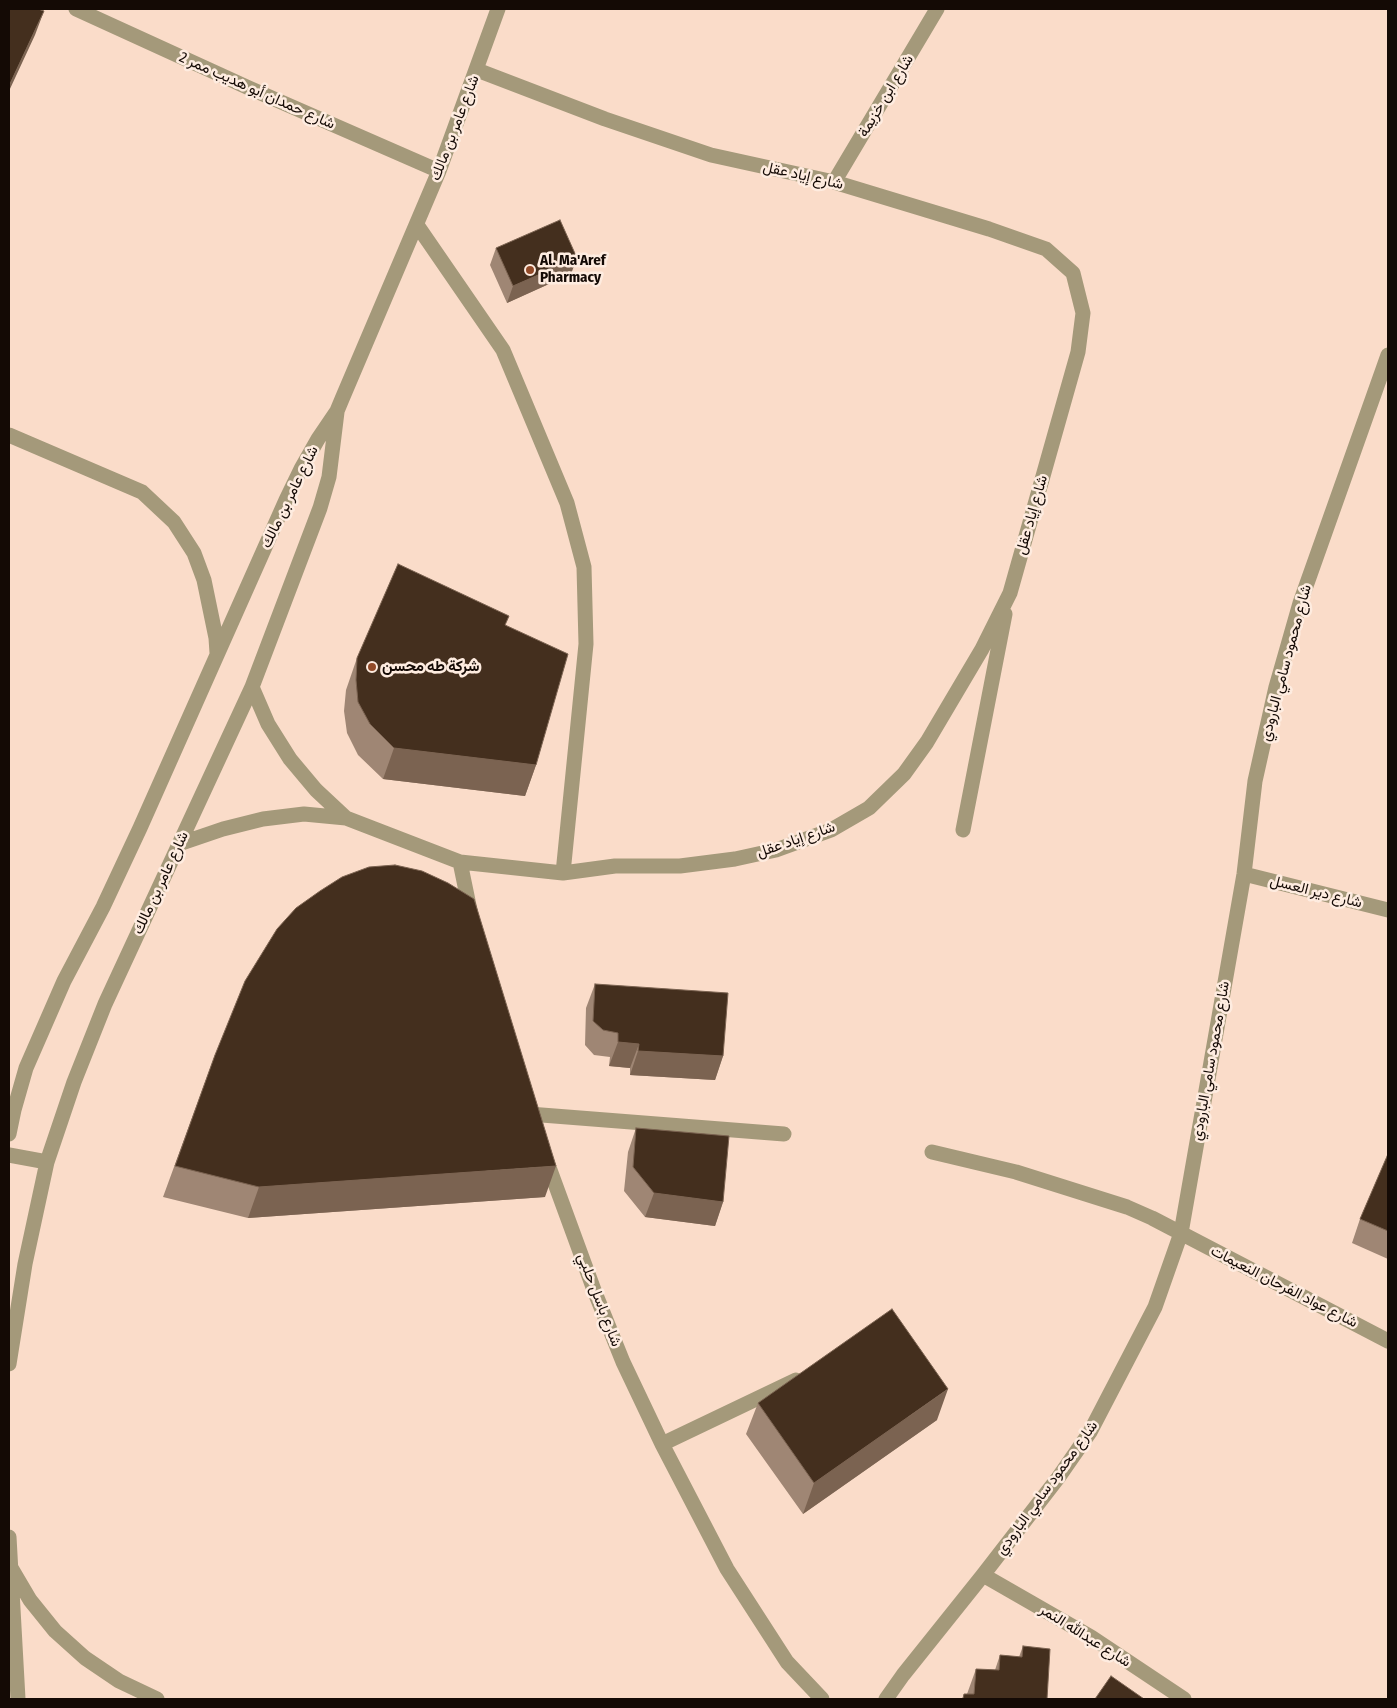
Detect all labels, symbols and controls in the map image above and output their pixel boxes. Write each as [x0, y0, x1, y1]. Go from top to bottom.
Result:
street label: شارع حمدان أبو هديب ممر 2 [176, 48, 338, 134]
street label: شارع ابن خزيمة [854, 52, 918, 140]
street label: شارع عامر بن مالك [427, 73, 483, 183]
street label: شارع إياد عقل [761, 158, 845, 194]
place label: Al. Ma'Aref Pharmacy [540, 252, 606, 287]
marker: Al. Ma'Aref Pharmacy [524, 264, 536, 276]
street label: شارع عامر بن مالك [257, 443, 323, 551]
street label: شارع إياد عقل [1012, 473, 1052, 557]
street label: شارع محمود سامي البارودي [1256, 583, 1316, 743]
place label: شركة طه محسن [382, 658, 479, 676]
marker: شركة طه محسن [366, 661, 378, 673]
street label: شارع إياد عقل [754, 818, 838, 862]
street label: شارع عامر بن مالك [129, 829, 193, 937]
street label: شارع دير العسل [1268, 872, 1364, 912]
street label: شارع محمود سامي البارودي [1188, 980, 1234, 1142]
street label: شارع عواد الفرحان النعيمات [1208, 1242, 1360, 1332]
street label: شارع باسل حلبي [573, 1251, 625, 1349]
street label: شارع محمود سامي البارودي [992, 1417, 1102, 1559]
street label: شارع عبدالله النمر [1036, 1601, 1134, 1671]

